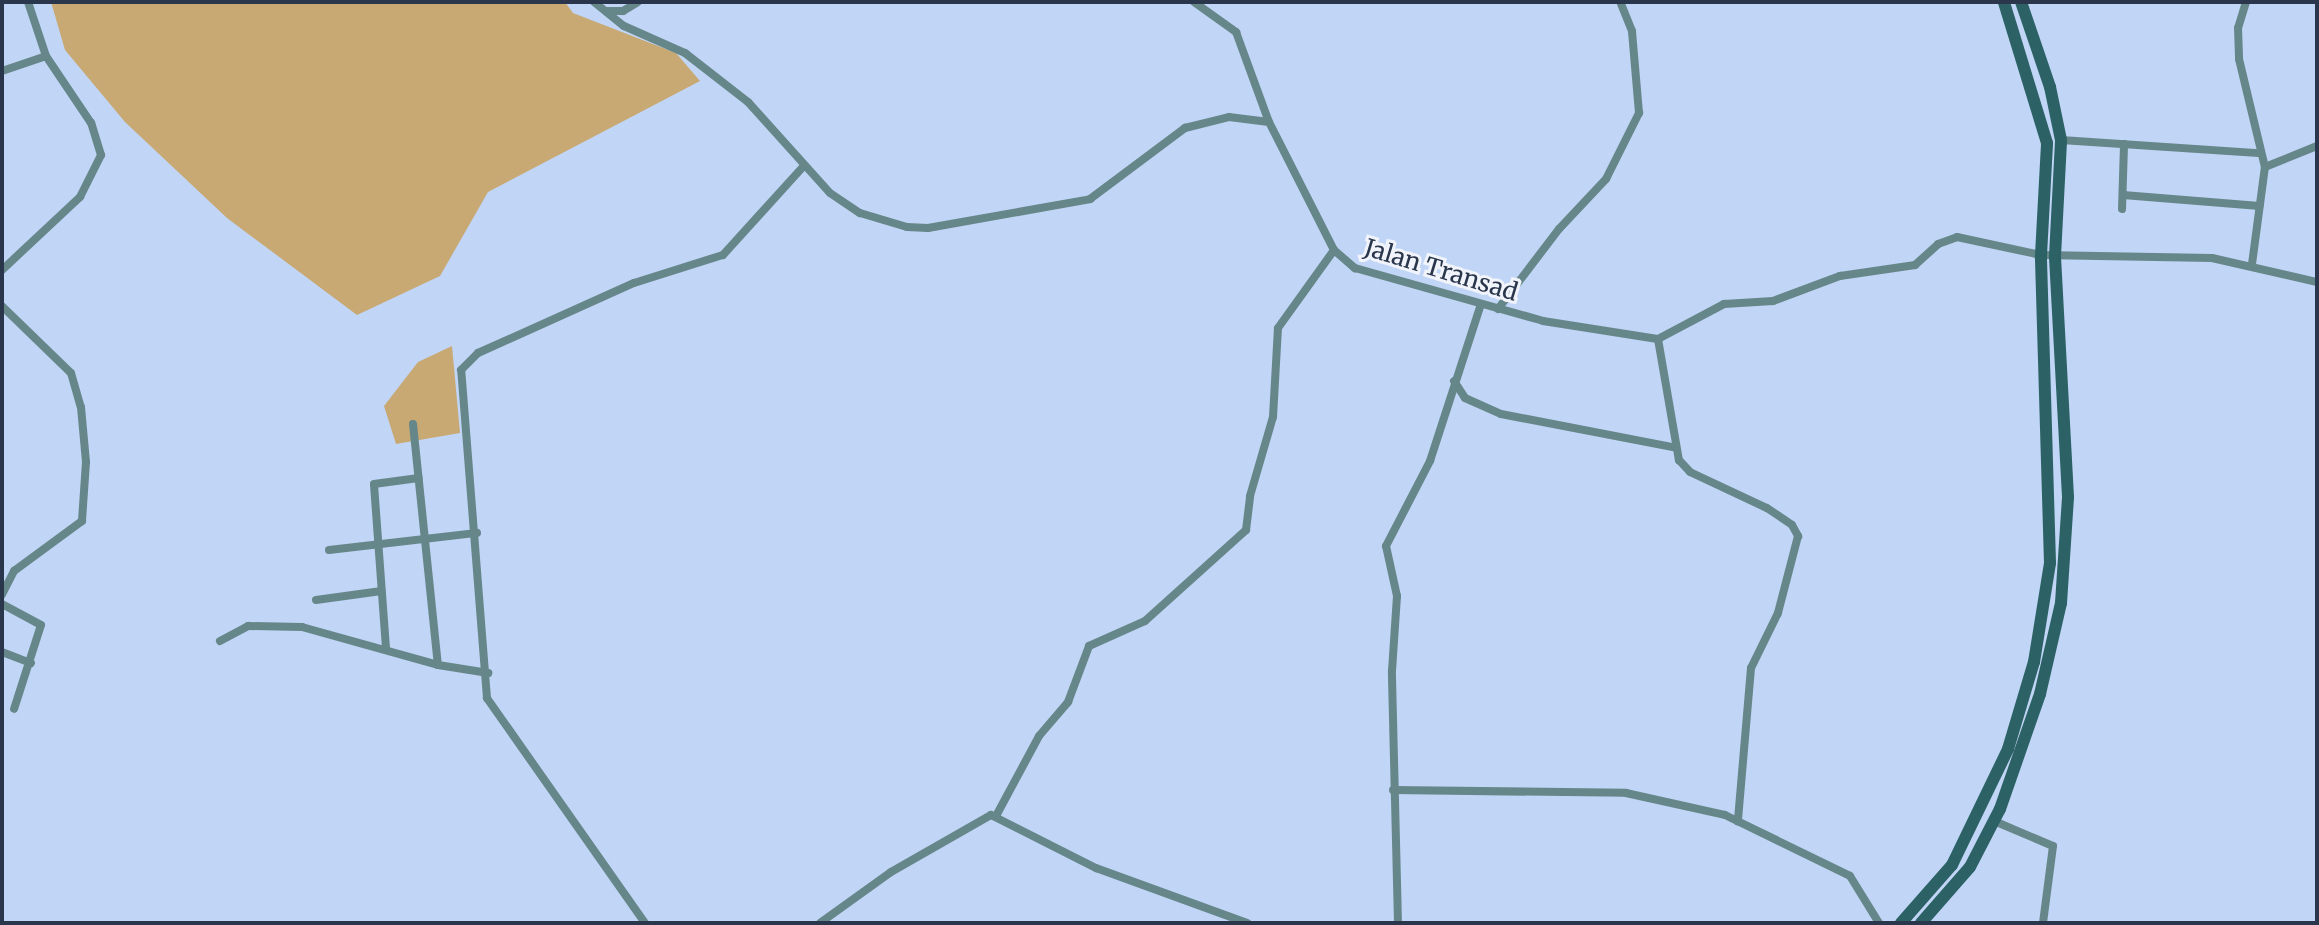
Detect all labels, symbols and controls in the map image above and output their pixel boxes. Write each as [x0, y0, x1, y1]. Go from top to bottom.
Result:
street label: Jalan Transad [1361, 233, 1521, 307]

